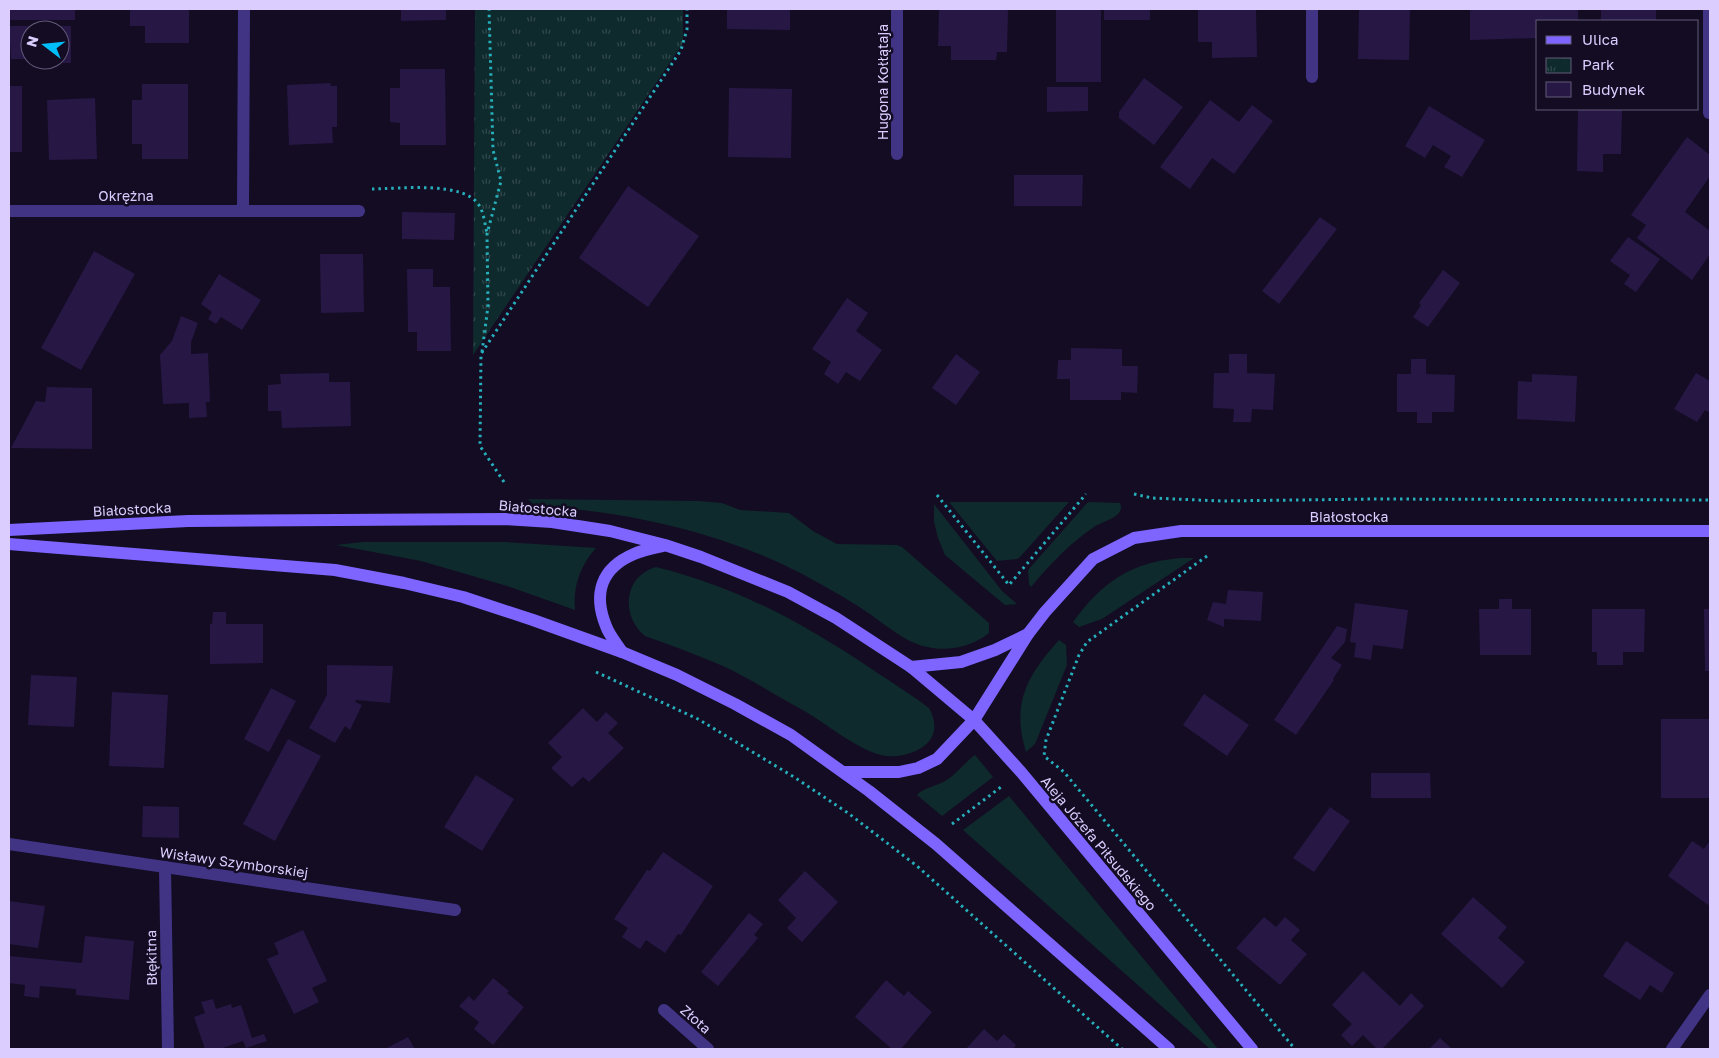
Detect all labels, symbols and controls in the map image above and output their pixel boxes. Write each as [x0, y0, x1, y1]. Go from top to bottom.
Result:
north arrow [20, 20, 70, 70]
legend [1536, 20, 1699, 110]
street label: Hugona Kołłątaja [874, 24, 891, 140]
text: Ulica [1582, 30, 1618, 48]
text: N [22, 34, 42, 49]
text: Park [1582, 55, 1615, 73]
text: Budynek [1582, 80, 1646, 98]
street label: Okrężna [98, 187, 154, 204]
street label: Białostocka [498, 496, 578, 520]
street label: Białostocka [92, 498, 172, 520]
street label: Białostocka [1310, 508, 1388, 525]
street label: Aleja Józefa Piłsudskiego [1038, 772, 1160, 914]
street label: Wisławy Szymborskiej [159, 843, 309, 881]
street label: Błękitna [142, 930, 160, 986]
street label: Złota [677, 1001, 715, 1037]

